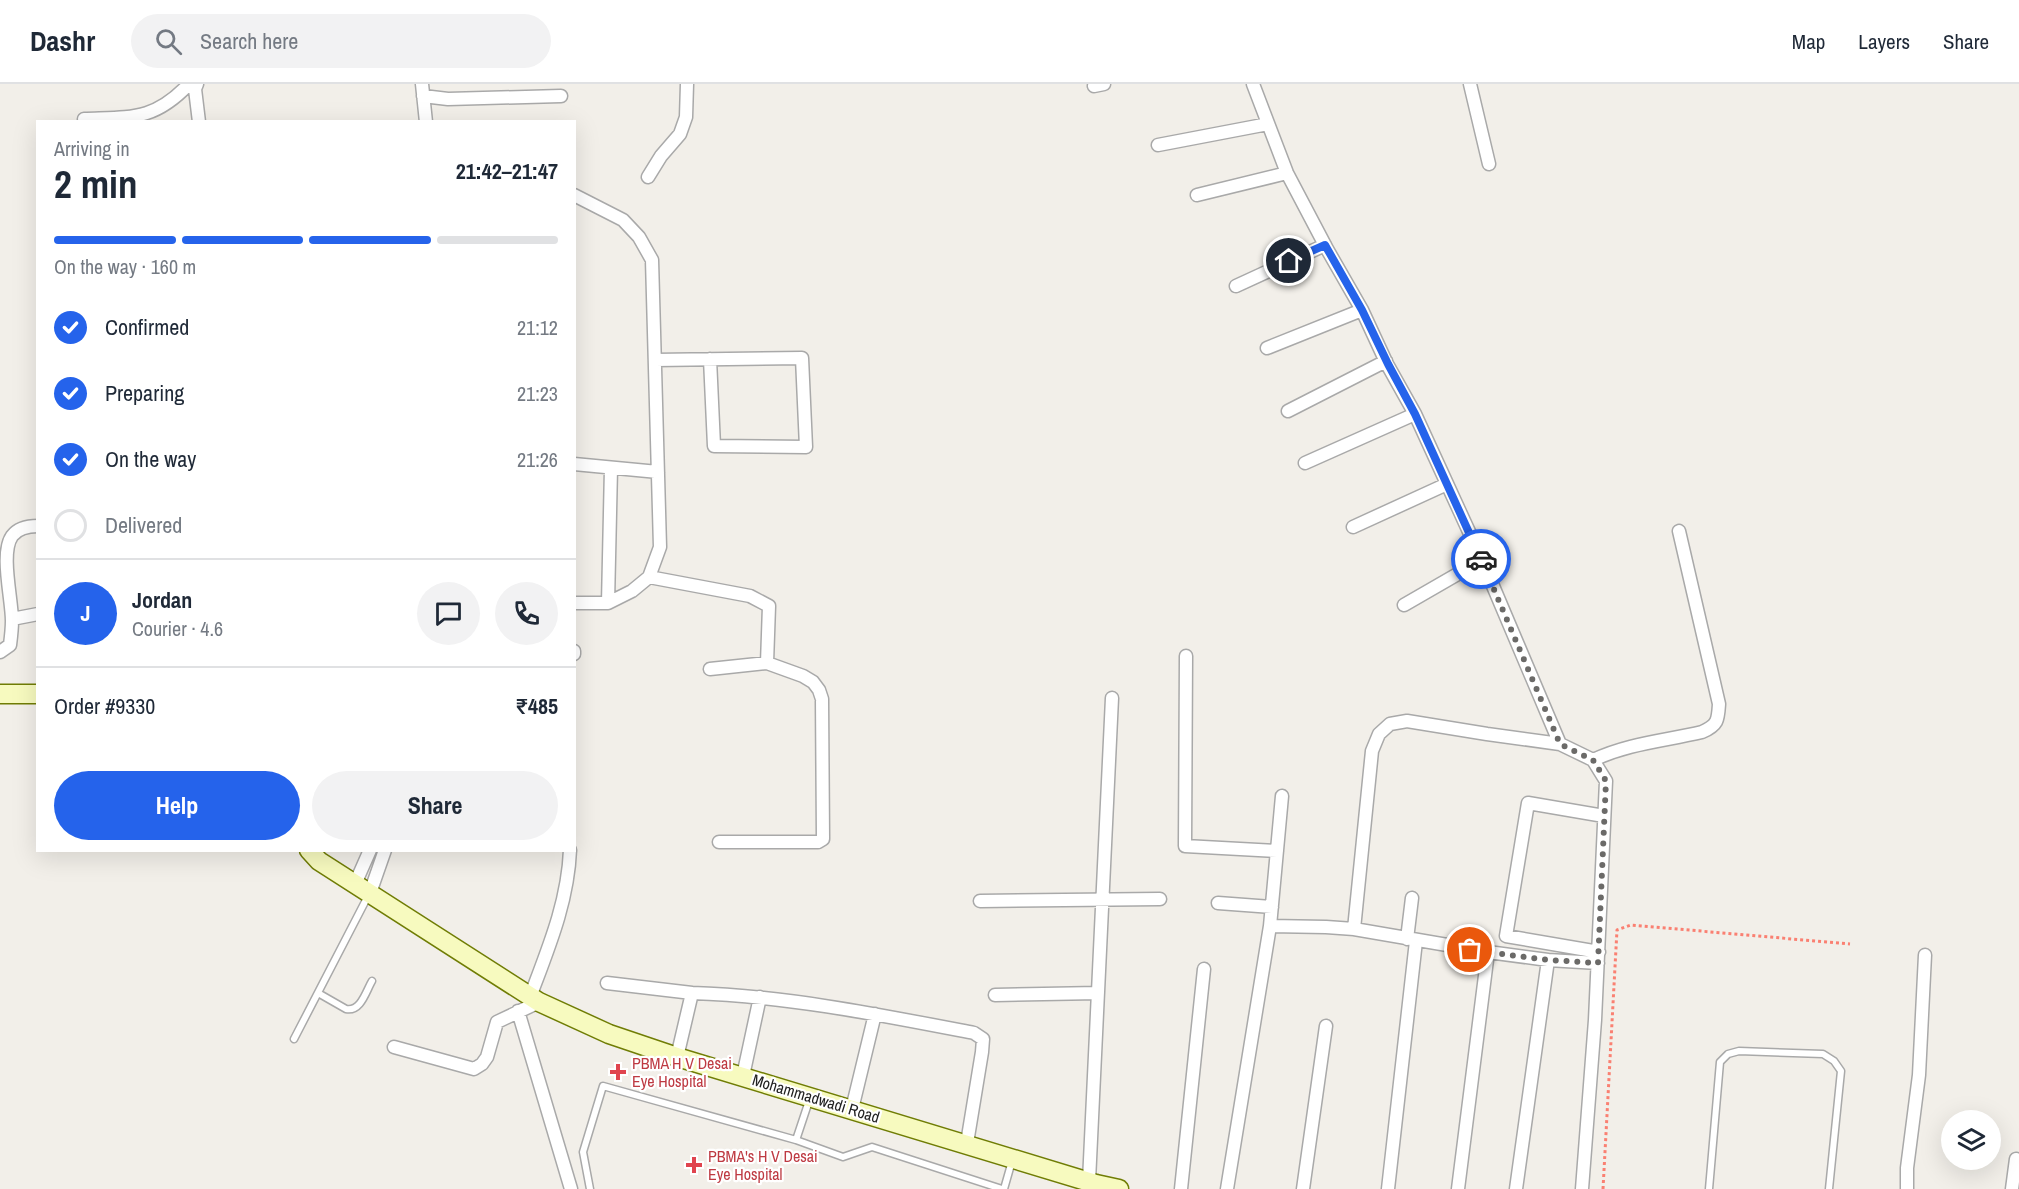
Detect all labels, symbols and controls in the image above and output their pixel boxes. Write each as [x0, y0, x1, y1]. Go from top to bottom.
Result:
search box [131, 14, 551, 68]
text: Dashr [30, 22, 95, 60]
icon: search [152, 25, 185, 58]
text: Search here [200, 26, 298, 56]
text: Map [1792, 27, 1825, 56]
text: Layers [1858, 27, 1910, 56]
text: Share [1943, 27, 1989, 56]
text: Arriving in [54, 135, 130, 162]
text: 21:42–21:47 [456, 156, 558, 186]
text: 2 min [54, 158, 138, 210]
pin [1263, 235, 1314, 286]
icon: home [1272, 244, 1305, 277]
text: On the way · 160 m [54, 253, 196, 280]
icon: check [54, 311, 87, 344]
text: Confirmed [105, 312, 189, 342]
text: 21:12 [517, 314, 558, 341]
icon: check [54, 377, 87, 410]
text: Preparing [105, 378, 184, 408]
text: 21:23 [517, 380, 558, 407]
icon: check [54, 443, 87, 476]
text: On the way [105, 444, 196, 474]
text: 21:26 [517, 446, 558, 473]
text: Delivered [105, 510, 182, 540]
courier [1451, 529, 1511, 589]
icon: car [1465, 543, 1498, 576]
button: chat [417, 582, 480, 645]
button: phone [495, 582, 558, 645]
text: Jordan [132, 585, 192, 615]
text: J [80, 598, 91, 628]
text: Courier · 4.6 [132, 615, 223, 642]
text: Order #9330 [54, 691, 155, 721]
text: ₹485 [515, 691, 558, 721]
button: Help [54, 771, 300, 840]
button: Share [312, 771, 558, 840]
pin [1444, 924, 1495, 975]
icon: bag [1453, 933, 1486, 966]
place label: PBMA H V Desai Eye Hospital [632, 1052, 732, 1092]
marker: PBMA H V Desai Eye Hospital [609, 1063, 627, 1081]
street label: Mohammadwadi Road [750, 1068, 882, 1128]
map controls [1941, 1110, 2001, 1170]
button: layers [1941, 1110, 2001, 1170]
place label: PBMA's H V Desai Eye Hospital [708, 1145, 818, 1185]
marker: PBMA's H V Desai Eye Hospital [685, 1156, 703, 1174]

